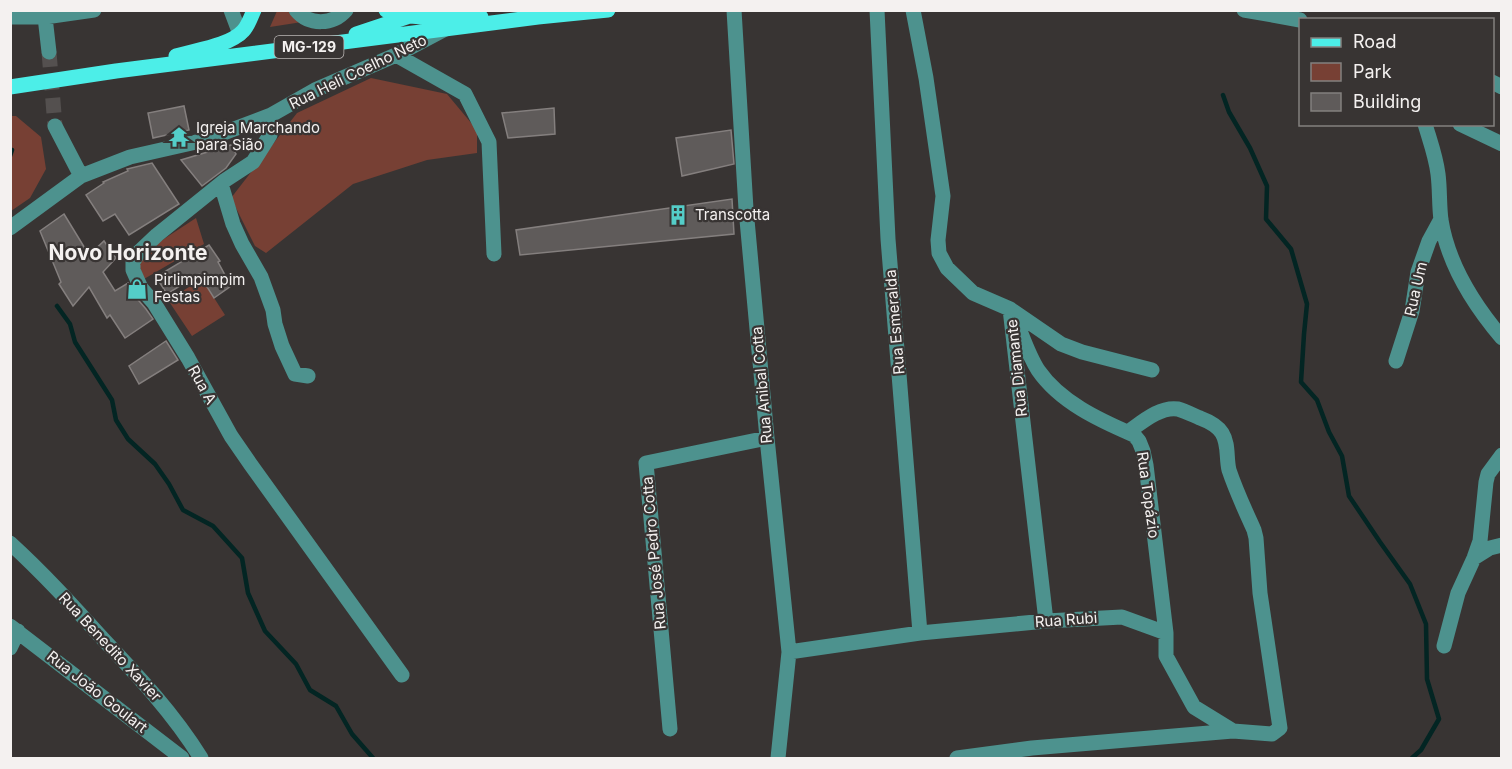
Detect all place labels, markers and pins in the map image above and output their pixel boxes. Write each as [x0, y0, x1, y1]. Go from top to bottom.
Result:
place label: Igreja Marchando para Sião [196, 118, 320, 154]
temple icon: Igreja Marchando para Sião [167, 125, 191, 149]
building icon: Transcotta [666, 203, 690, 227]
place label: Transcotta [695, 205, 770, 224]
place label: Pirlimpimpim Festas [154, 270, 245, 306]
shop icon: Pirlimpimpim Festas [125, 277, 149, 301]

